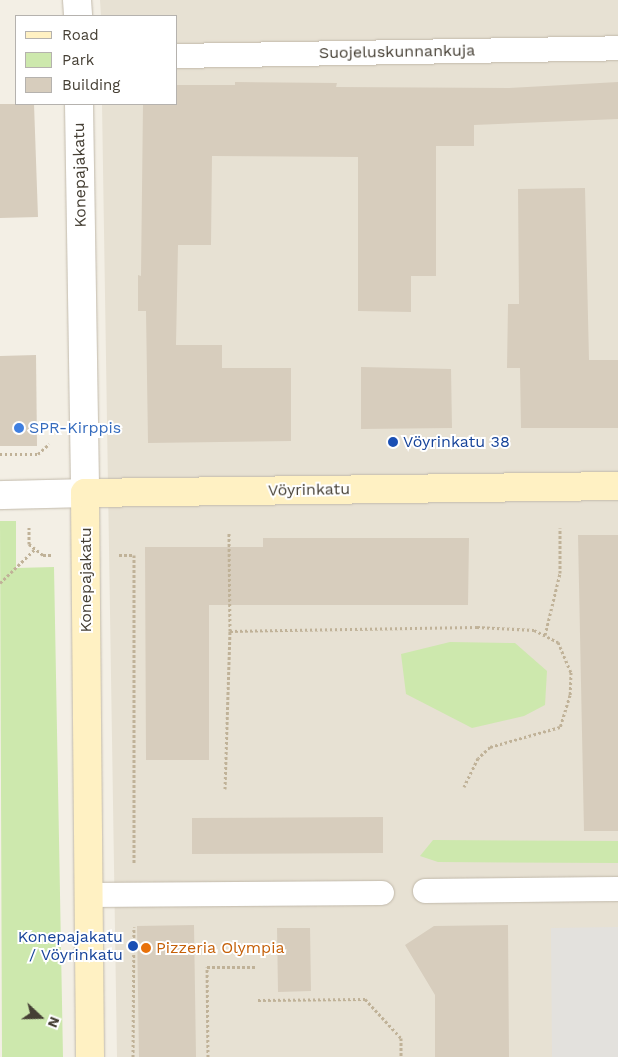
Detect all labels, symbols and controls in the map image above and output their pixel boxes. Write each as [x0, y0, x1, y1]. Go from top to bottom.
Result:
legend [15, 15, 178, 105]
text: Road [62, 26, 99, 44]
street label: Suojeluskunnankuja [319, 41, 475, 63]
text: Park [62, 51, 94, 69]
text: Building [62, 76, 120, 94]
street label: Konepajakatu [69, 122, 91, 228]
place label: SPR-Kirppis [29, 418, 121, 438]
marker: SPR-Kirppis [13, 422, 25, 434]
place label: Vöyrinkatu 38 [403, 432, 510, 452]
marker: Vöyrinkatu 38 [387, 436, 399, 448]
street label: Vöyrinkatu [268, 480, 350, 500]
street label: Konepajakatu [76, 527, 96, 633]
place label: Konepajakatu / Vöyrinkatu [18, 927, 123, 965]
place label: Pizzeria Olympia [156, 938, 285, 958]
marker: Konepajakatu / Vöyrinkatu [127, 940, 139, 952]
marker: Pizzeria Olympia [140, 942, 152, 954]
north arrow [15, 992, 65, 1042]
text: N [45, 1015, 63, 1030]

